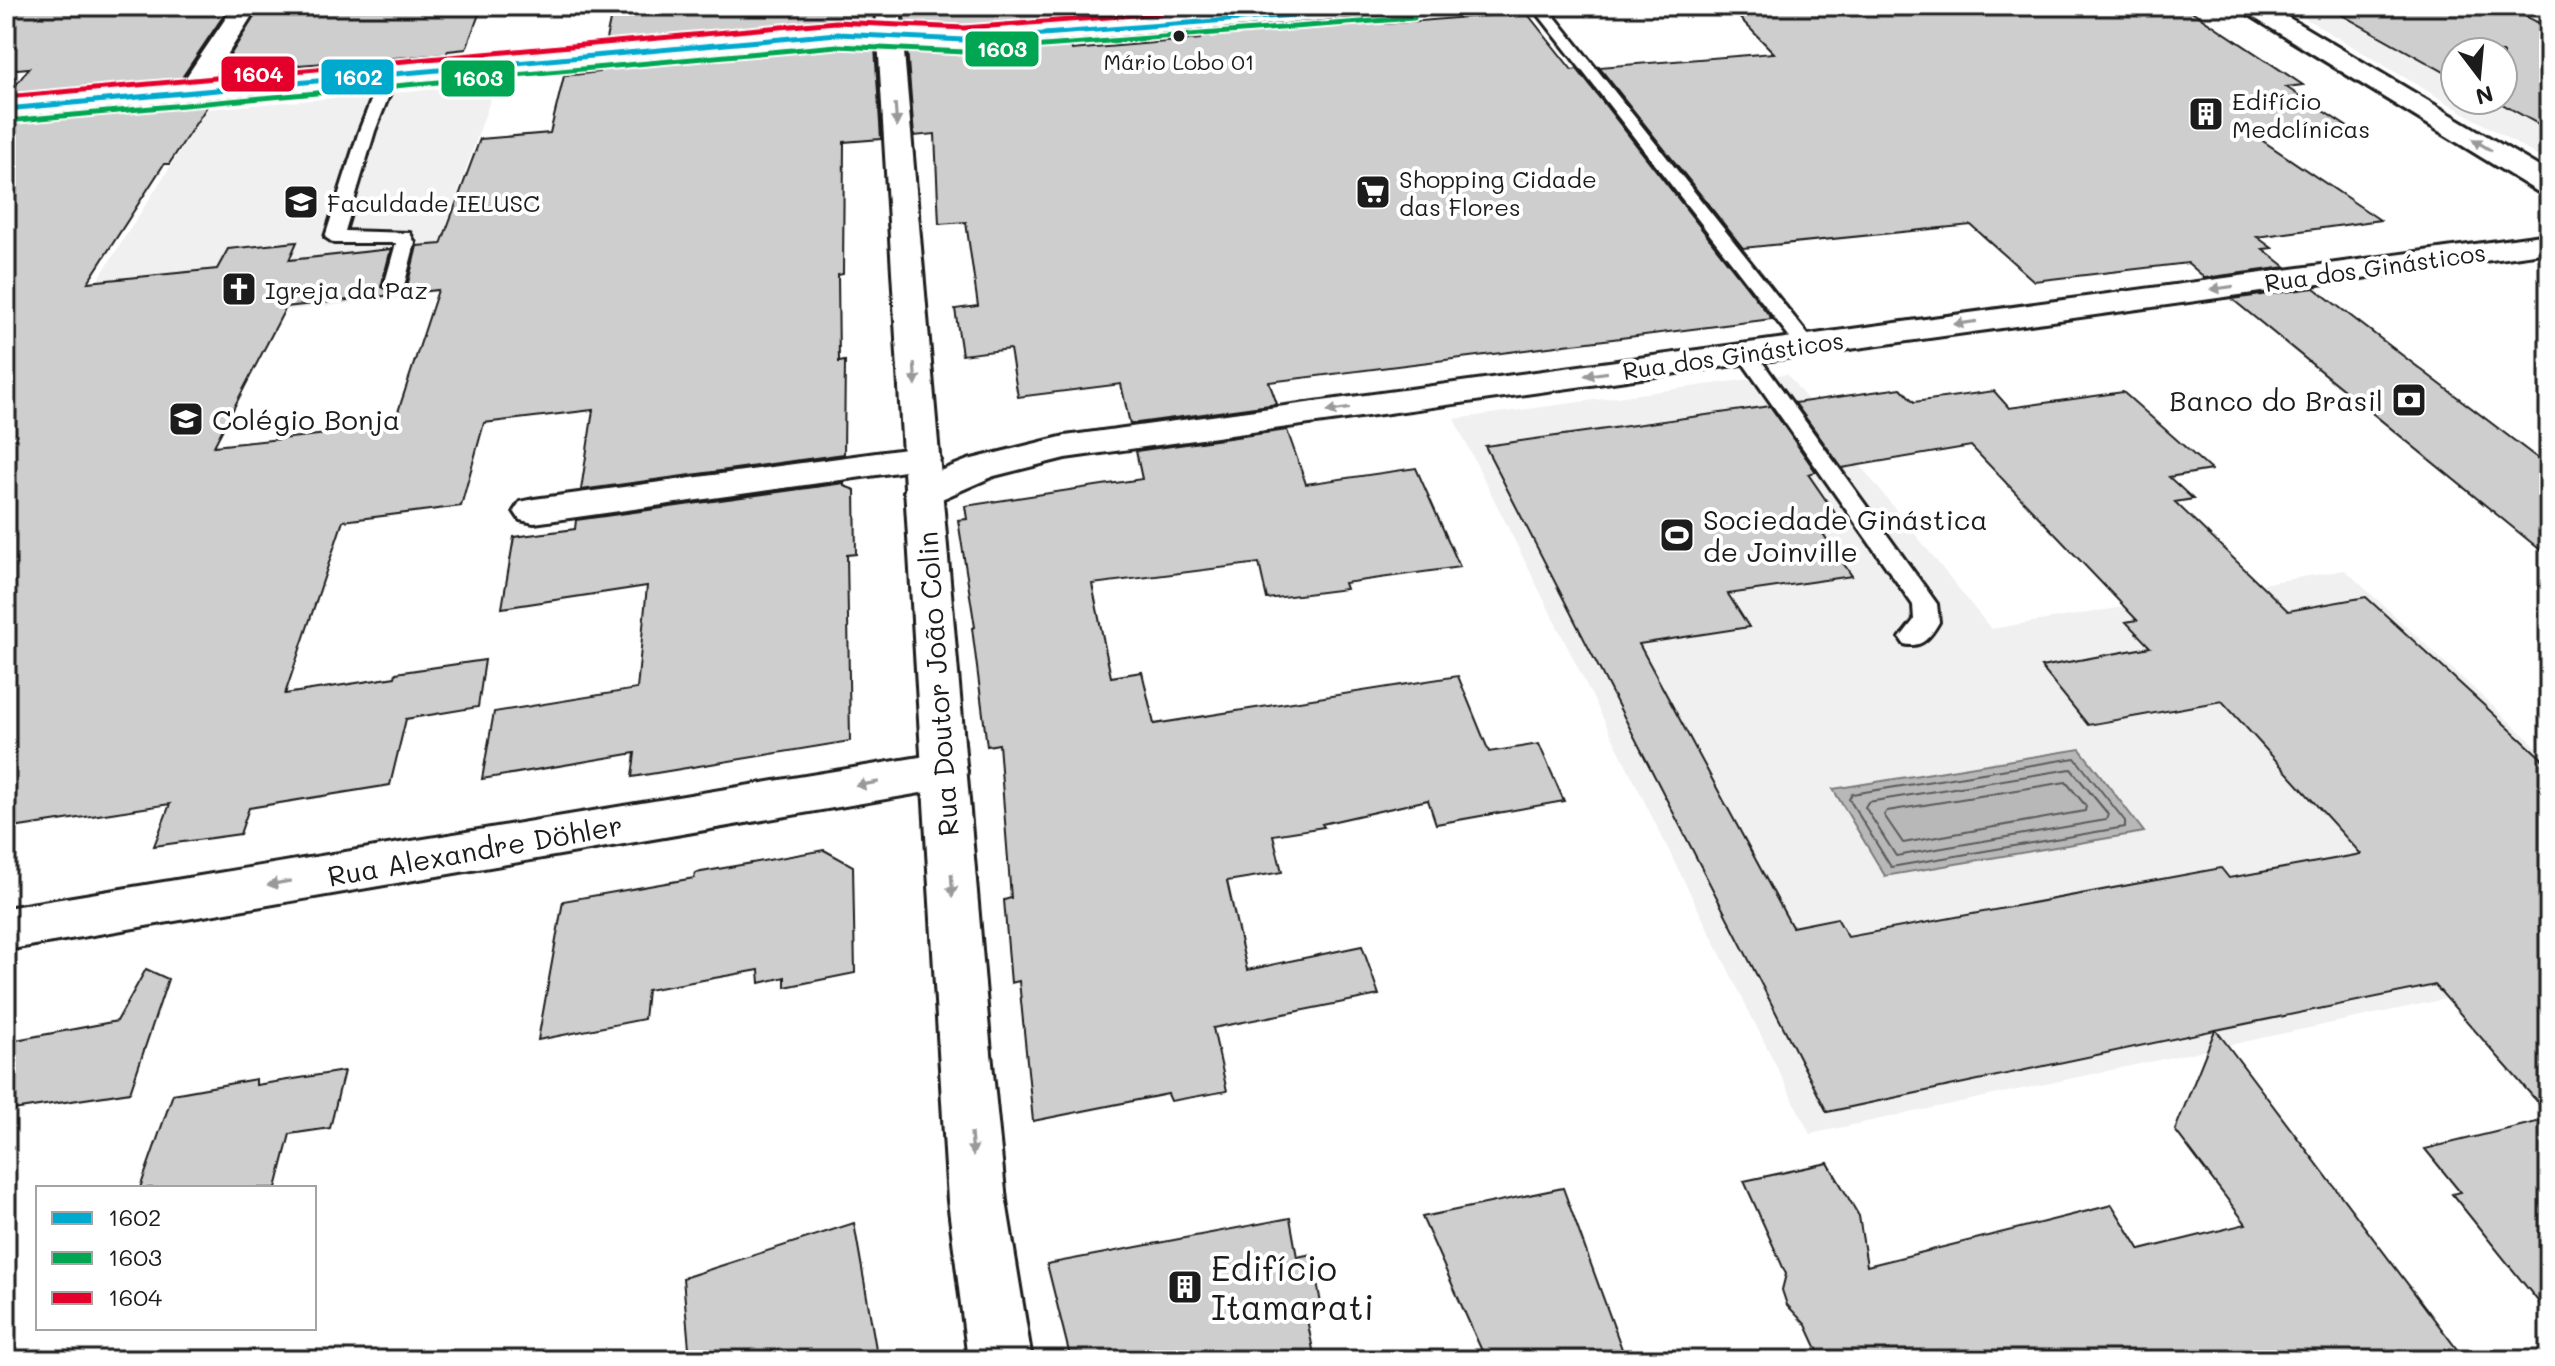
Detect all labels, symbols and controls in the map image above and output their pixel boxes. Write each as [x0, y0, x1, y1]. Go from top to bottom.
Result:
marker: Mário Lobo 01 [1171, 28, 1187, 44]
line badge: 1603 [964, 30, 1040, 68]
text: 1603 [977, 34, 1027, 63]
north arrow [2439, 36, 2519, 116]
place label: Mário Lobo 01 [1103, 47, 1255, 76]
line badge: 1604 [220, 55, 296, 93]
line badge: 1602 [320, 58, 395, 96]
text: 1604 [232, 59, 284, 88]
line badge: 1603 [440, 59, 516, 98]
text: 1602 [333, 62, 383, 91]
text: 1603 [453, 63, 503, 92]
text: N [2473, 79, 2497, 112]
place label: Edifício Medclínicas [2232, 85, 2370, 144]
building icon: Edifício Medclínicas [2187, 95, 2225, 133]
one-way arrow [890, 103, 903, 128]
one-way arrow [2471, 139, 2493, 153]
place label: Shopping Cidade das Flores [1399, 163, 1597, 222]
supermarket icon: Shopping Cidade das Flores [1354, 173, 1392, 211]
school or university icon: Faculdade IELUSC [282, 183, 320, 221]
place label: Faculdade IELUSC [327, 187, 540, 218]
street label: Rua dos Ginásticos [2262, 236, 2488, 298]
church icon: Igreja da Paz [220, 270, 258, 308]
place label: Igreja da Paz [265, 274, 428, 305]
one-way arrow [2209, 282, 2234, 295]
one-way arrow [1952, 317, 1977, 330]
street label: Rua dos Ginásticos [1620, 324, 1846, 386]
one-way arrow [909, 362, 922, 387]
one-way arrow [1583, 368, 1608, 381]
bank icon: Banco do Brasil [2390, 381, 2428, 419]
place label: Banco do Brasil [2169, 382, 2383, 418]
school or university icon: Colégio Bonja [167, 400, 205, 438]
place label: Colégio Bonja [212, 401, 400, 437]
one-way arrow [1326, 403, 1351, 416]
place label: Sociedade Ginástica de Joinville [1703, 501, 1988, 569]
sports icon: Sociedade Ginástica de Joinville [1658, 516, 1696, 554]
street label: Rua Doutor João Colin [908, 530, 966, 838]
one-way arrow [854, 779, 879, 791]
street label: Rua Alexandre Döhler [325, 806, 625, 894]
one-way arrow [946, 873, 959, 898]
one-way arrow [266, 878, 291, 890]
one-way arrow [966, 1132, 979, 1157]
legend [36, 1186, 316, 1330]
text: 1602 [108, 1201, 161, 1232]
text: 1603 [108, 1241, 162, 1272]
place label: Edifício Itamarati [1211, 1245, 1374, 1329]
building icon: Edifício Itamarati [1166, 1268, 1204, 1306]
text: 1604 [108, 1281, 162, 1312]

